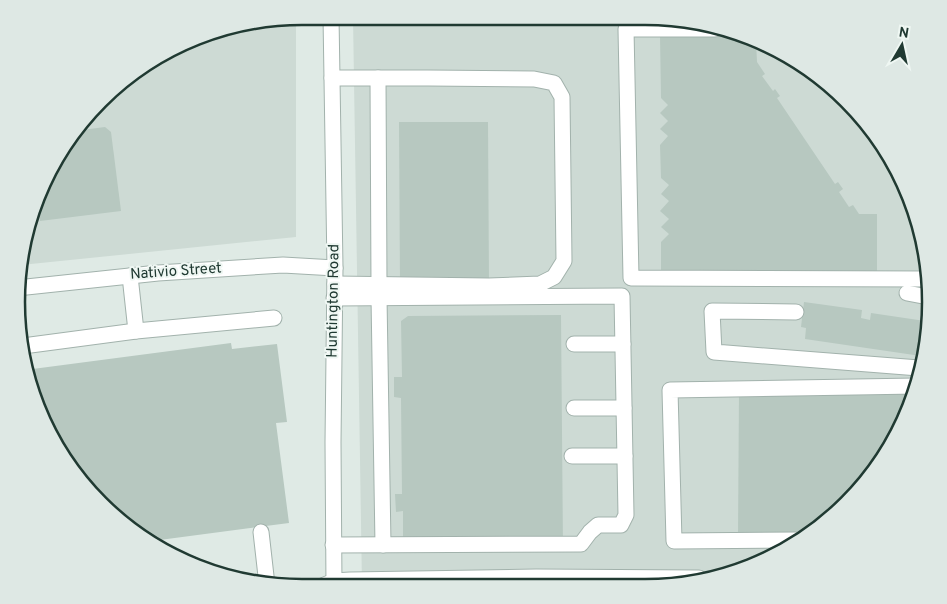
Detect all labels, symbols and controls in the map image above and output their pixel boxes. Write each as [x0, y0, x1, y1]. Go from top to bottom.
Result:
north arrow [877, 20, 927, 70]
text: N [897, 24, 910, 43]
street label: Huntington Road [324, 244, 344, 358]
street label: Nativio Street [130, 259, 222, 285]

